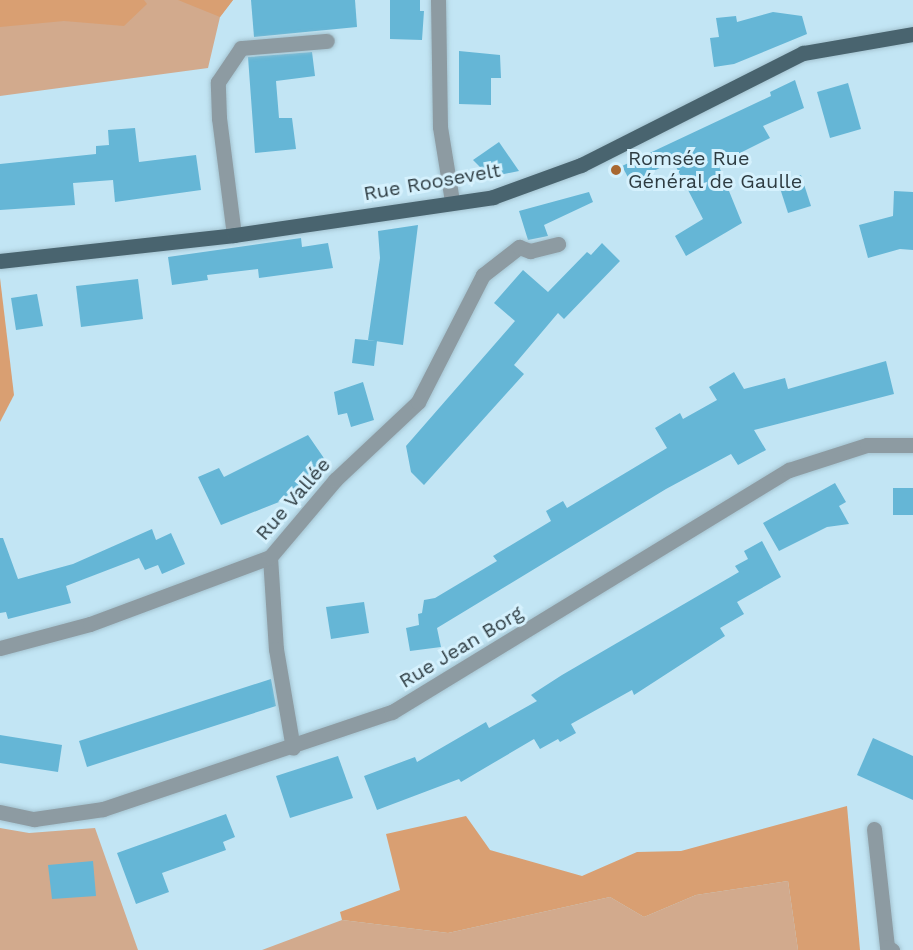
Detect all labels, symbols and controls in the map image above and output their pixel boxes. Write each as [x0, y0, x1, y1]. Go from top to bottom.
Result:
place label: Romsée Rue Général de Gaulle [628, 146, 803, 193]
street label: Rue Roosevelt [362, 158, 502, 206]
marker: Romsée Rue Général de Gaulle [609, 163, 623, 177]
street label: Rue Vallée [250, 453, 336, 545]
street label: Rue Jean Borg [395, 601, 527, 693]

